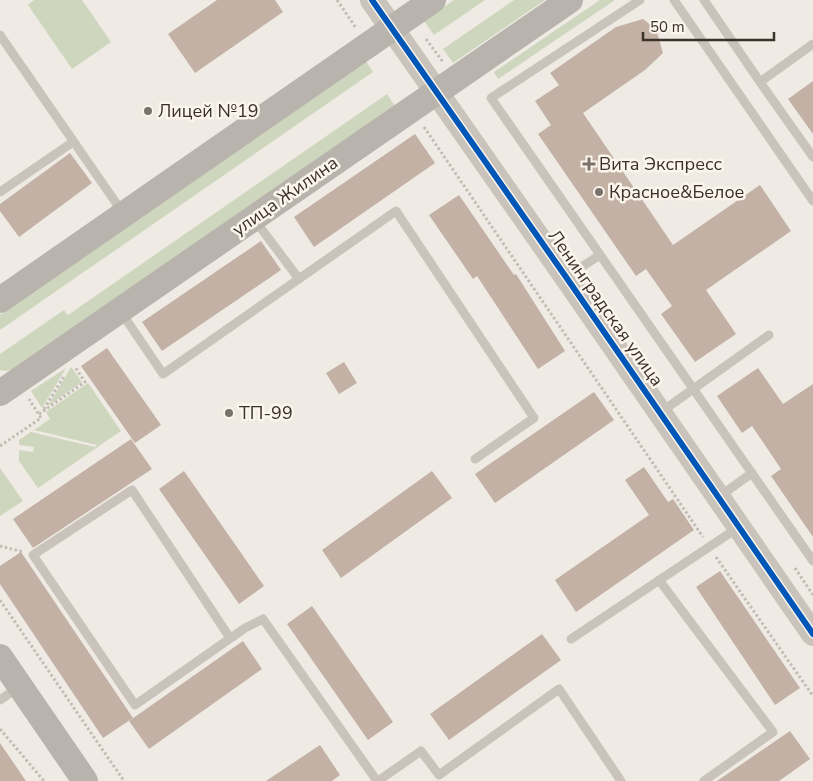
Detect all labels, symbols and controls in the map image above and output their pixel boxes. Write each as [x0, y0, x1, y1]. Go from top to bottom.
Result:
scale bar [643, 10, 774, 42]
text: 50 m [650, 17, 685, 37]
place label: Лицей №19 [158, 99, 259, 123]
marker: Лицей №19 [142, 105, 154, 117]
street label: улица Жилина [227, 151, 343, 241]
place label: Вита Экспресс [599, 152, 723, 176]
marker: Вита Экспресс [583, 158, 595, 170]
place label: Красное&Белое [609, 180, 744, 204]
marker: Красное&Белое [593, 186, 605, 198]
street label: Ленинградская улица [543, 225, 669, 391]
place label: ТП-99 [239, 401, 293, 425]
marker: ТП-99 [223, 407, 235, 419]

